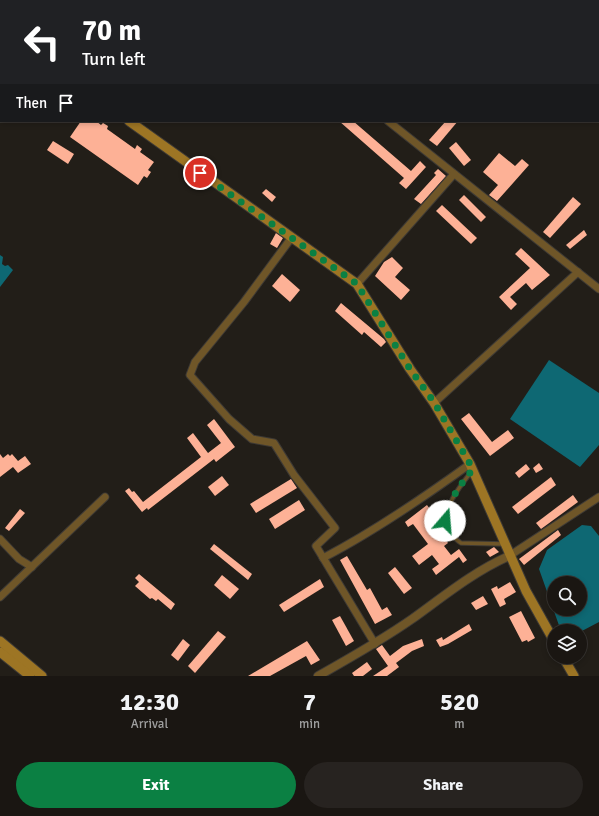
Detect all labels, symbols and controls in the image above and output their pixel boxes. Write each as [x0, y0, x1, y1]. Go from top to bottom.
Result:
text: 70 m [82, 14, 141, 48]
icon: left [16, 16, 68, 68]
text: Turn left [82, 48, 145, 70]
icon: arrive [55, 92, 77, 114]
text: Then [16, 94, 47, 112]
pin [183, 156, 217, 190]
icon: arrive [189, 162, 211, 184]
position arrow [424, 500, 466, 542]
map controls [547, 576, 587, 664]
button: search [547, 576, 587, 616]
button: layers [547, 624, 587, 664]
text: 12:30 [120, 687, 179, 717]
text: 7 [303, 687, 316, 717]
text: 520 [440, 687, 479, 717]
text: Arrival [131, 716, 168, 732]
text: min [299, 716, 320, 732]
text: m [454, 716, 465, 732]
button: Exit [16, 762, 296, 808]
button: Share [304, 762, 583, 808]

